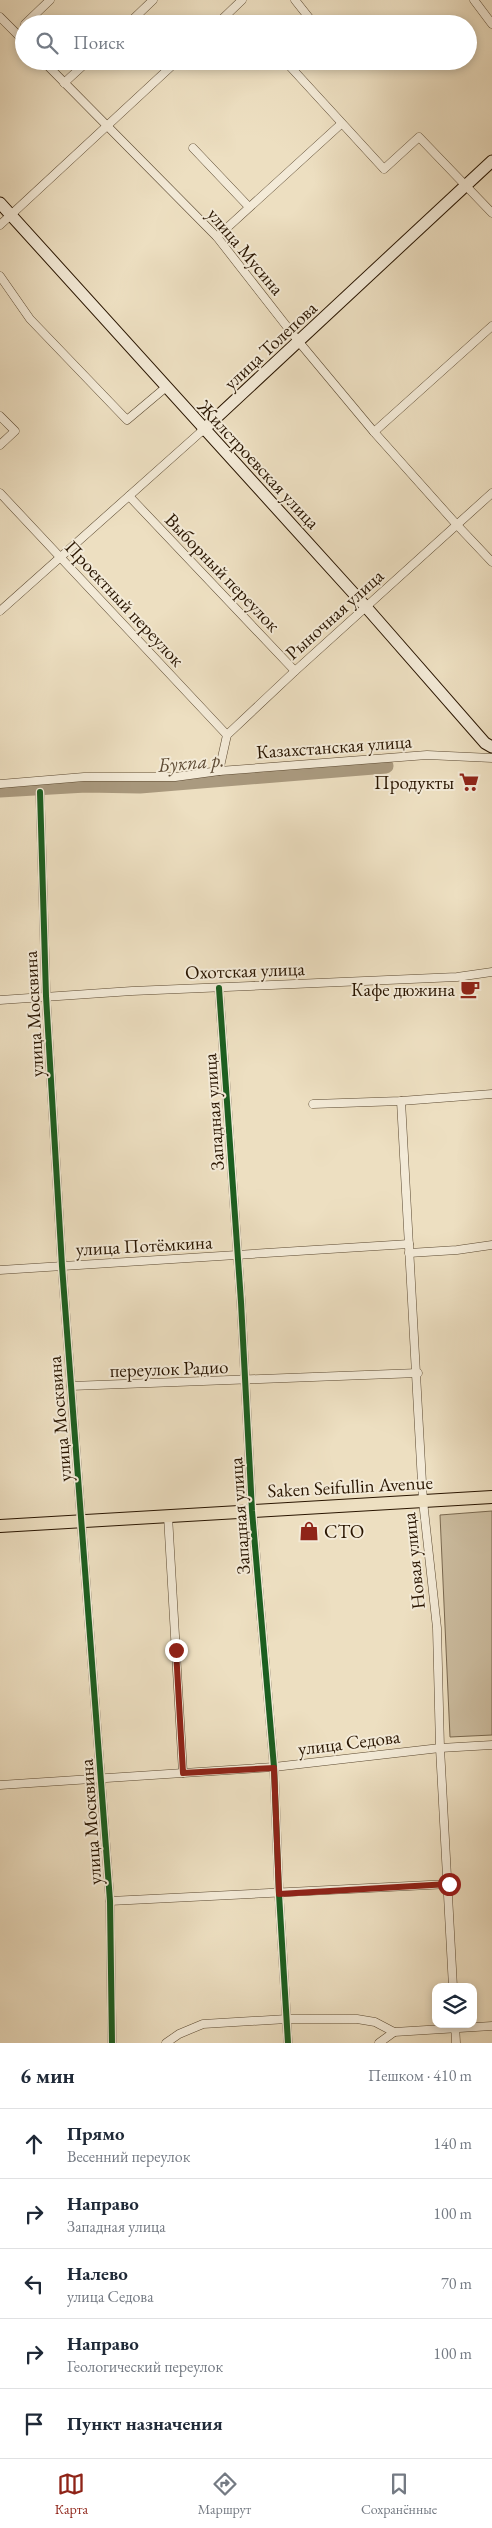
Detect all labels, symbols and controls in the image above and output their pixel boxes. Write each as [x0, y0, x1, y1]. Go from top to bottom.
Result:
search box [15, 15, 477, 70]
icon: search [33, 29, 61, 57]
text: Поиск [73, 30, 125, 55]
street label: улица Мусина [202, 202, 290, 301]
street label: улица Толепова [218, 295, 323, 395]
street label: Жилстроевская улица [191, 393, 326, 535]
street label: Выборный переулок [159, 508, 286, 637]
street label: Проектный переулок [59, 535, 190, 672]
street label: Рыночная улица [280, 563, 389, 665]
street label: Казахстанская улица [255, 729, 413, 764]
water label: Букпа р. [156, 746, 225, 778]
place label: Продукты [374, 770, 454, 795]
supermarket icon: Продукты [458, 771, 480, 793]
street label: улица Москвина [18, 950, 49, 1078]
street label: Охотская улица [185, 956, 306, 985]
place label: Кафе дюжина [351, 977, 455, 1002]
cafe icon: Кафе дюжина [459, 978, 481, 1000]
street label: Западная улица [197, 1052, 230, 1171]
street label: улица Потёмкина [75, 1229, 213, 1262]
street label: улица Москвина [42, 1354, 77, 1483]
street label: переулок Радио [109, 1354, 229, 1383]
street label: Западная улица [223, 1456, 256, 1575]
street label: Saken Seifullin Avenue [267, 1470, 433, 1503]
street label: Новая улица [396, 1511, 431, 1611]
place label: СТО [324, 1519, 364, 1544]
shop icon: СТО [298, 1520, 320, 1542]
route end [165, 1639, 188, 1662]
street label: улица Седова [297, 1724, 402, 1761]
street label: улица Москвина [74, 1758, 107, 1886]
route start [438, 1873, 461, 1896]
map controls [432, 1983, 477, 2028]
button: layers [432, 1983, 477, 2028]
text: 6 мин [20, 2062, 75, 2089]
text: Пешком · 410 m [368, 2065, 472, 2086]
text: Прямо [67, 2121, 125, 2146]
icon: ahead [20, 2130, 48, 2158]
text: 140 m [433, 2133, 472, 2154]
text: Весенний переулок [67, 2146, 190, 2167]
text: Направо [67, 2191, 139, 2216]
icon: right [20, 2200, 48, 2228]
text: 100 m [433, 2203, 472, 2224]
text: Западная улица [67, 2216, 166, 2237]
text: Налево [67, 2261, 128, 2286]
icon: left [20, 2270, 48, 2298]
text: 70 m [441, 2273, 472, 2294]
text: улица Седова [67, 2286, 154, 2307]
text: Направо [67, 2331, 139, 2356]
icon: right [20, 2340, 48, 2368]
text: 100 m [433, 2343, 472, 2364]
text: Геологический переулок [67, 2356, 223, 2377]
icon: arrive [20, 2410, 48, 2438]
text: Пункт назначения [67, 2411, 223, 2436]
tab: Карта [55, 2470, 88, 2518]
tab: Маршрут [198, 2470, 251, 2518]
tab: Сохранённые [361, 2470, 437, 2518]

